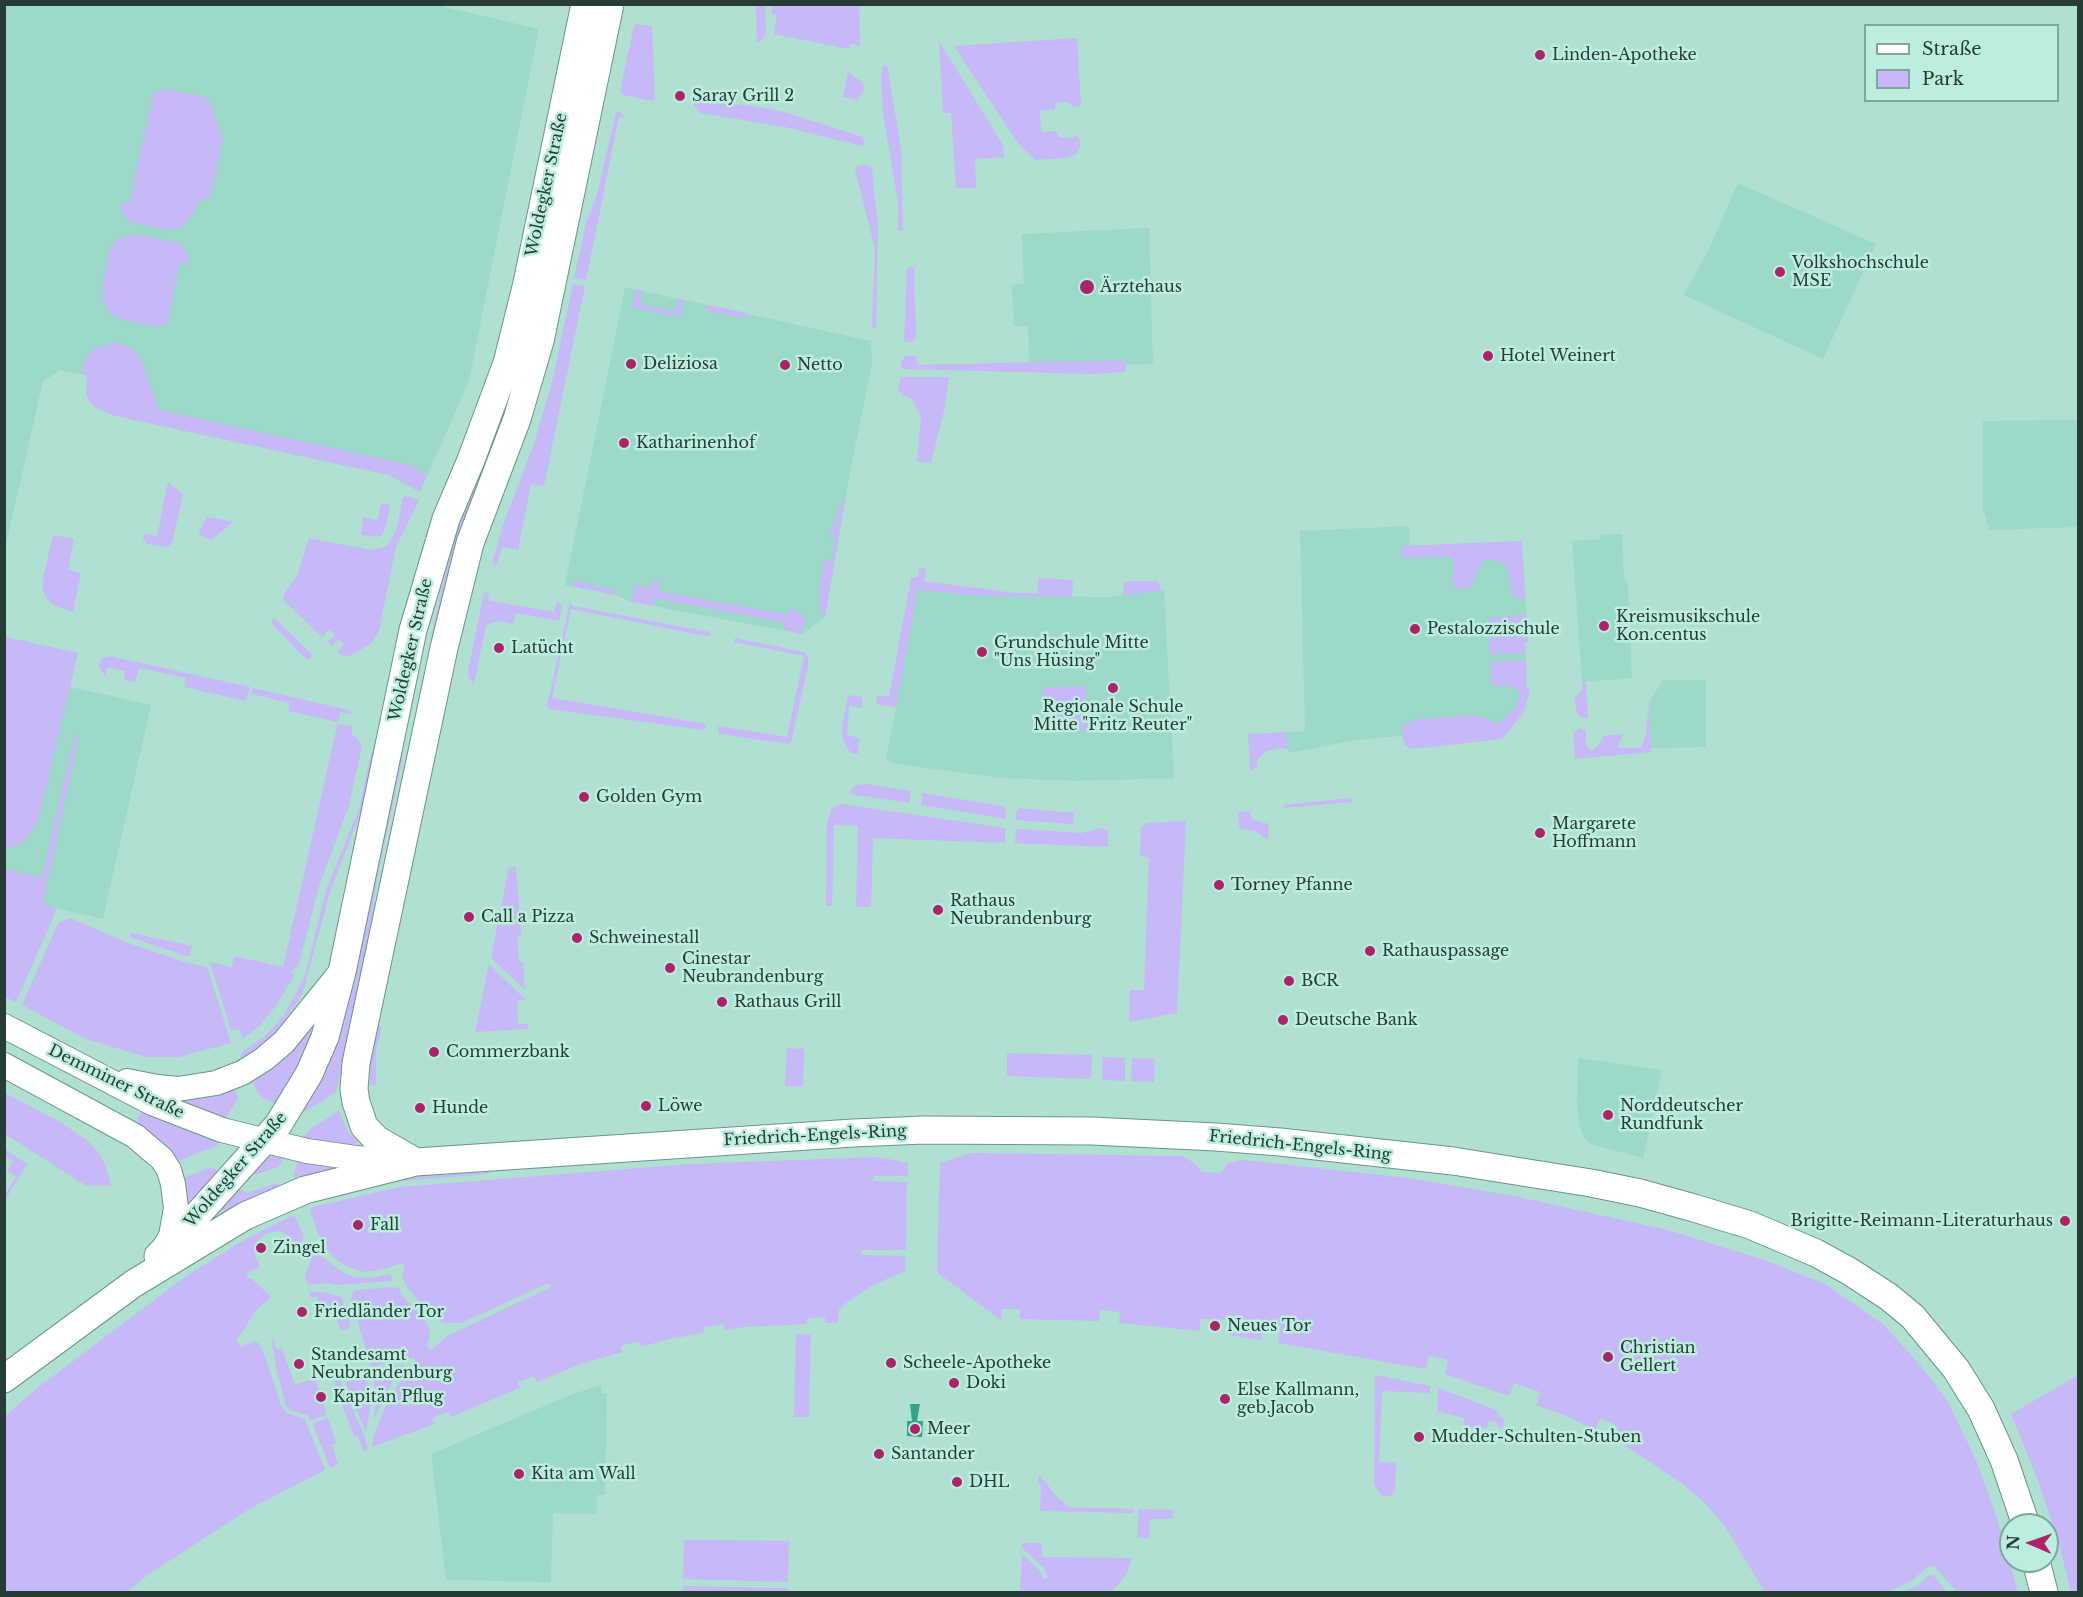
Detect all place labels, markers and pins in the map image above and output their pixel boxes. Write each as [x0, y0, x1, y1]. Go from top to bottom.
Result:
place label: Linden-Apotheke [1552, 45, 1697, 65]
marker: Linden-Apotheke [1533, 48, 1547, 62]
place label: Saray Grill 2 [692, 86, 794, 106]
marker: Saray Grill 2 [673, 89, 687, 103]
place label: Volkshochschule MSE [1792, 253, 1929, 291]
marker: Volkshochschule MSE [1773, 265, 1787, 279]
place label: Ärztehaus [1100, 277, 1182, 297]
marker: Ärztehaus [1078, 278, 1096, 296]
place label: Hotel Weinert [1500, 346, 1616, 366]
marker: Hotel Weinert [1481, 349, 1495, 363]
place label: Deliziosa [643, 354, 718, 374]
place label: Netto [797, 355, 843, 375]
marker: Deliziosa [624, 357, 638, 371]
marker: Netto [778, 358, 792, 372]
place label: Katharinenhof [636, 433, 756, 453]
marker: Katharinenhof [617, 436, 631, 450]
place label: Kreismusikschule Kon.centus [1616, 607, 1760, 645]
place label: Pestalozzischule [1427, 619, 1560, 639]
marker: Kreismusikschule Kon.centus [1597, 619, 1611, 633]
marker: Pestalozzischule [1408, 622, 1422, 636]
place label: Grundschule Mitte "Uns Hüsing" [994, 633, 1149, 671]
place label: Latücht [511, 638, 574, 658]
marker: Latücht [492, 641, 506, 655]
marker: Grundschule Mitte "Uns Hüsing" [975, 645, 989, 659]
marker: Regionale Schule Mitte "Fritz Reuter" [1106, 681, 1120, 695]
place label: Regionale Schule Mitte "Fritz Reuter" [1034, 697, 1192, 735]
place label: Golden Gym [596, 787, 702, 807]
marker: Golden Gym [577, 790, 591, 804]
place label: Margarete Hoffmann [1552, 814, 1637, 852]
marker: Margarete Hoffmann [1533, 826, 1547, 840]
place label: Torney Pfanne [1231, 875, 1353, 895]
marker: Torney Pfanne [1212, 878, 1226, 892]
place label: Rathaus Neubrandenburg [950, 891, 1091, 929]
marker: Rathaus Neubrandenburg [931, 903, 945, 917]
place label: Call a Pizza [481, 907, 574, 927]
marker: Call a Pizza [462, 910, 476, 924]
place label: Schweinestall [589, 928, 699, 948]
marker: Schweinestall [570, 931, 584, 945]
place label: Rathauspassage [1382, 941, 1509, 961]
marker: Rathauspassage [1363, 944, 1377, 958]
place label: Cinestar Neubrandenburg [682, 949, 823, 987]
marker: Cinestar Neubrandenburg [663, 961, 677, 975]
place label: BCR [1301, 971, 1339, 991]
marker: BCR [1282, 974, 1296, 988]
place label: Rathaus Grill [734, 992, 841, 1012]
marker: Rathaus Grill [715, 995, 729, 1009]
place label: Deutsche Bank [1295, 1010, 1418, 1030]
marker: Deutsche Bank [1276, 1013, 1290, 1027]
place label: Commerzbank [446, 1042, 570, 1062]
marker: Commerzbank [427, 1045, 441, 1059]
place label: Löwe [658, 1096, 702, 1116]
place label: Norddeutscher Rundfunk [1620, 1096, 1743, 1134]
place label: Hunde [432, 1098, 488, 1118]
marker: Löwe [639, 1099, 653, 1113]
marker: Hunde [413, 1101, 427, 1115]
marker: Norddeutscher Rundfunk [1601, 1108, 1615, 1122]
place label: Brigitte-Reimann-Literaturhaus [1791, 1211, 2053, 1231]
marker: Brigitte-Reimann-Literaturhaus [2058, 1214, 2072, 1228]
place label: Fall [370, 1215, 399, 1235]
marker: Fall [351, 1218, 365, 1232]
place label: Zingel [273, 1238, 326, 1258]
marker: Zingel [254, 1241, 268, 1255]
place label: Friedländer Tor [314, 1302, 444, 1322]
marker: Friedländer Tor [295, 1305, 309, 1319]
place label: Neues Tor [1227, 1316, 1311, 1336]
marker: Neues Tor [1208, 1319, 1222, 1333]
place label: Christian Gellert [1620, 1338, 1696, 1376]
place label: Standesamt Neubrandenburg [311, 1345, 452, 1383]
marker: Christian Gellert [1601, 1350, 1615, 1364]
place label: Scheele-Apotheke [903, 1353, 1051, 1373]
marker: Scheele-Apotheke [884, 1356, 898, 1370]
marker: Standesamt Neubrandenburg [292, 1357, 306, 1371]
place label: Doki [966, 1373, 1006, 1393]
marker: Doki [947, 1376, 961, 1390]
place label: Else Kallmann, geb.Jacob [1237, 1380, 1359, 1418]
place label: Kapitän Pflug [333, 1387, 443, 1407]
marker: Kapitän Pflug [314, 1390, 328, 1404]
marker: Else Kallmann, geb.Jacob [1218, 1392, 1232, 1406]
place label: Meer [927, 1419, 970, 1439]
marker: Meer [908, 1422, 922, 1436]
place label: Mudder-Schulten-Stuben [1431, 1427, 1641, 1447]
marker: Mudder-Schulten-Stuben [1412, 1430, 1426, 1444]
place label: Santander [891, 1444, 975, 1464]
marker: Santander [872, 1447, 886, 1461]
place label: Kita am Wall [531, 1464, 636, 1484]
marker: Kita am Wall [512, 1467, 526, 1481]
place label: DHL [969, 1472, 1009, 1492]
marker: DHL [950, 1475, 964, 1489]

